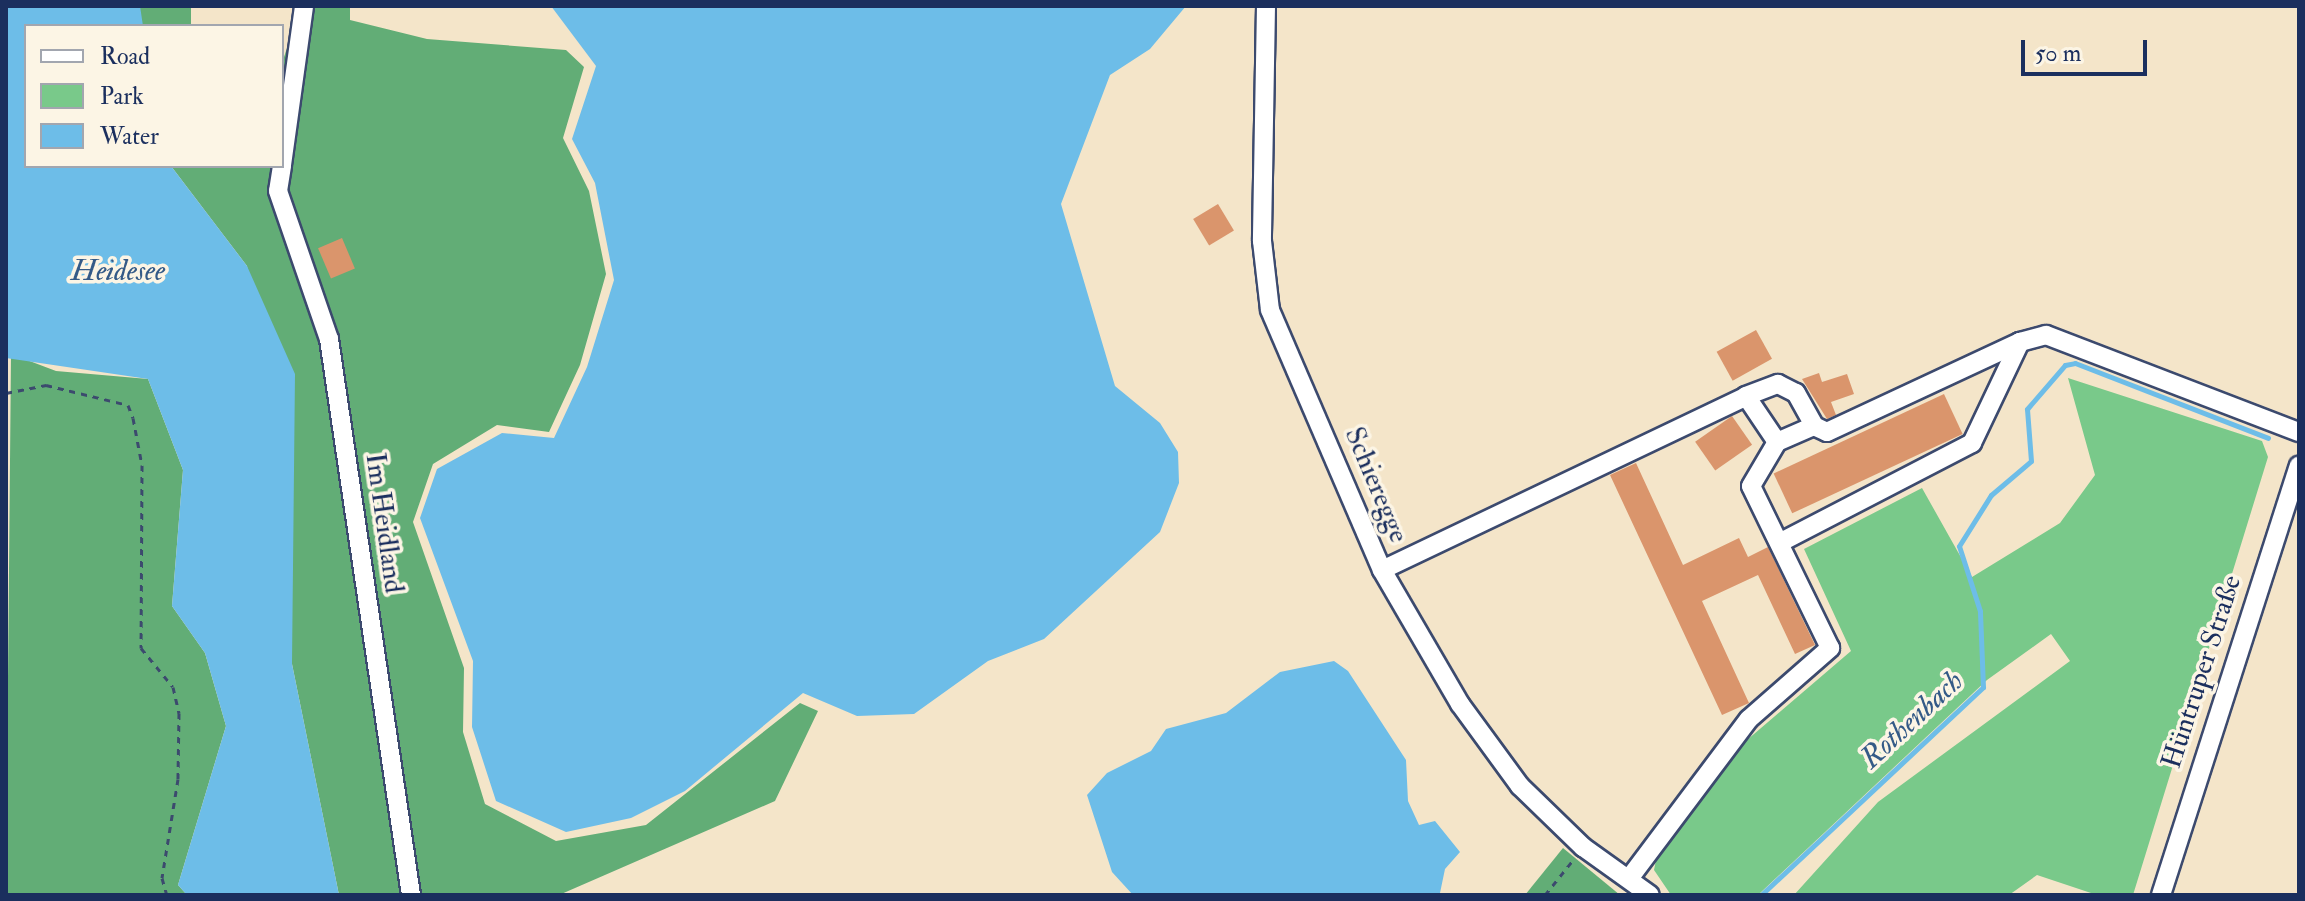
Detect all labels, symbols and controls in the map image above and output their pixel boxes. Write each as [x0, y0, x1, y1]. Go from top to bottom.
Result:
legend [24, 24, 284, 168]
scale bar [2025, 24, 2151, 74]
text: 50 m [2035, 38, 2081, 69]
text: Road [100, 41, 150, 72]
text: Park [100, 81, 144, 112]
text: Water [100, 121, 159, 152]
water label: Heidesee [71, 253, 165, 289]
street label: Schieregge [1337, 422, 1415, 548]
street label: Im Heidland [358, 451, 410, 595]
street label: Hüntruper Straße [2155, 571, 2249, 773]
water label: Rothenbach [1853, 663, 1971, 777]

